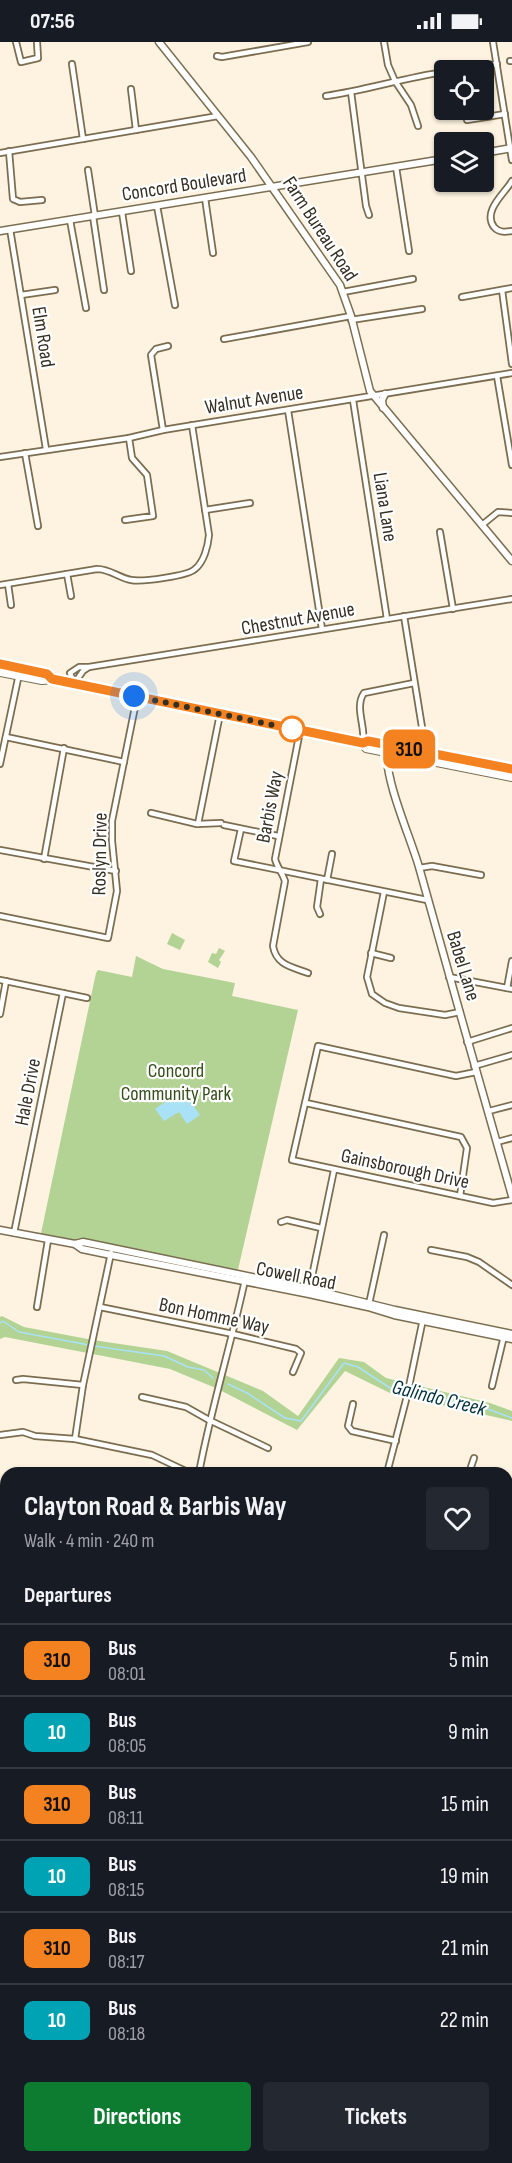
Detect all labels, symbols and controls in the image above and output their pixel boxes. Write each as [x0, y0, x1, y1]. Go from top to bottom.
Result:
text: 07:56 [30, 8, 75, 35]
map controls [434, 60, 494, 192]
button: locate [434, 60, 494, 120]
button: layers [434, 132, 494, 192]
street label: Concord Boulevard [120, 163, 248, 207]
street label: Farm Bureau Road [277, 172, 363, 286]
street label: Elm Road [26, 305, 60, 369]
street label: Walnut Avenue [203, 380, 305, 420]
street label: Liana Lane [368, 471, 402, 543]
street label: Chestnut Avenue [239, 597, 357, 641]
your location [119, 681, 149, 711]
unlabelled marker [279, 716, 305, 742]
line badge: 310 [374, 730, 444, 768]
text: 310 [395, 737, 423, 762]
street label: Barbis Way [251, 769, 289, 845]
street label: Roslyn Drive [87, 812, 113, 896]
street label: Babel Lane [441, 928, 485, 1004]
street label: Hale Drive [10, 1056, 46, 1128]
park label: Concord Community Park [121, 1059, 232, 1106]
street label: Gainsborough Drive [339, 1144, 471, 1194]
street label: Cowell Road [254, 1257, 338, 1295]
street label: Bon Homme Way [157, 1293, 272, 1339]
water label: Galindo Creek [389, 1374, 490, 1422]
button: heart [426, 1487, 489, 1550]
text: Clayton Road & Barbis Way [24, 1490, 286, 1523]
text: Walk · 4 min · 240 m [24, 1529, 154, 1553]
text: Departures [24, 1582, 112, 1609]
text: Bus [108, 1635, 137, 1662]
text: 5 min [449, 1647, 489, 1674]
text: 310 [43, 1648, 71, 1673]
text: 08:01 [108, 1662, 145, 1686]
text: Bus [108, 1707, 137, 1734]
text: 9 min [448, 1719, 489, 1746]
text: 10 [48, 1720, 66, 1745]
text: 08:05 [108, 1734, 146, 1758]
text: Bus [108, 1779, 137, 1806]
text: 15 min [441, 1791, 489, 1818]
text: 310 [43, 1792, 71, 1817]
text: 08:11 [108, 1806, 143, 1830]
text: Bus [108, 1851, 137, 1878]
text: 19 min [440, 1863, 489, 1890]
text: 10 [48, 1864, 66, 1889]
text: 08:15 [108, 1878, 144, 1902]
text: Bus [108, 1923, 137, 1950]
text: 21 min [441, 1935, 489, 1962]
text: 310 [43, 1936, 71, 1961]
text: 08:17 [108, 1950, 144, 1974]
text: Bus [108, 1995, 137, 2022]
text: 22 min [440, 2007, 489, 2034]
text: 10 [48, 2008, 66, 2033]
text: 08:18 [108, 2022, 145, 2046]
button: Directions [24, 2082, 251, 2151]
button: Tickets [263, 2082, 489, 2151]

